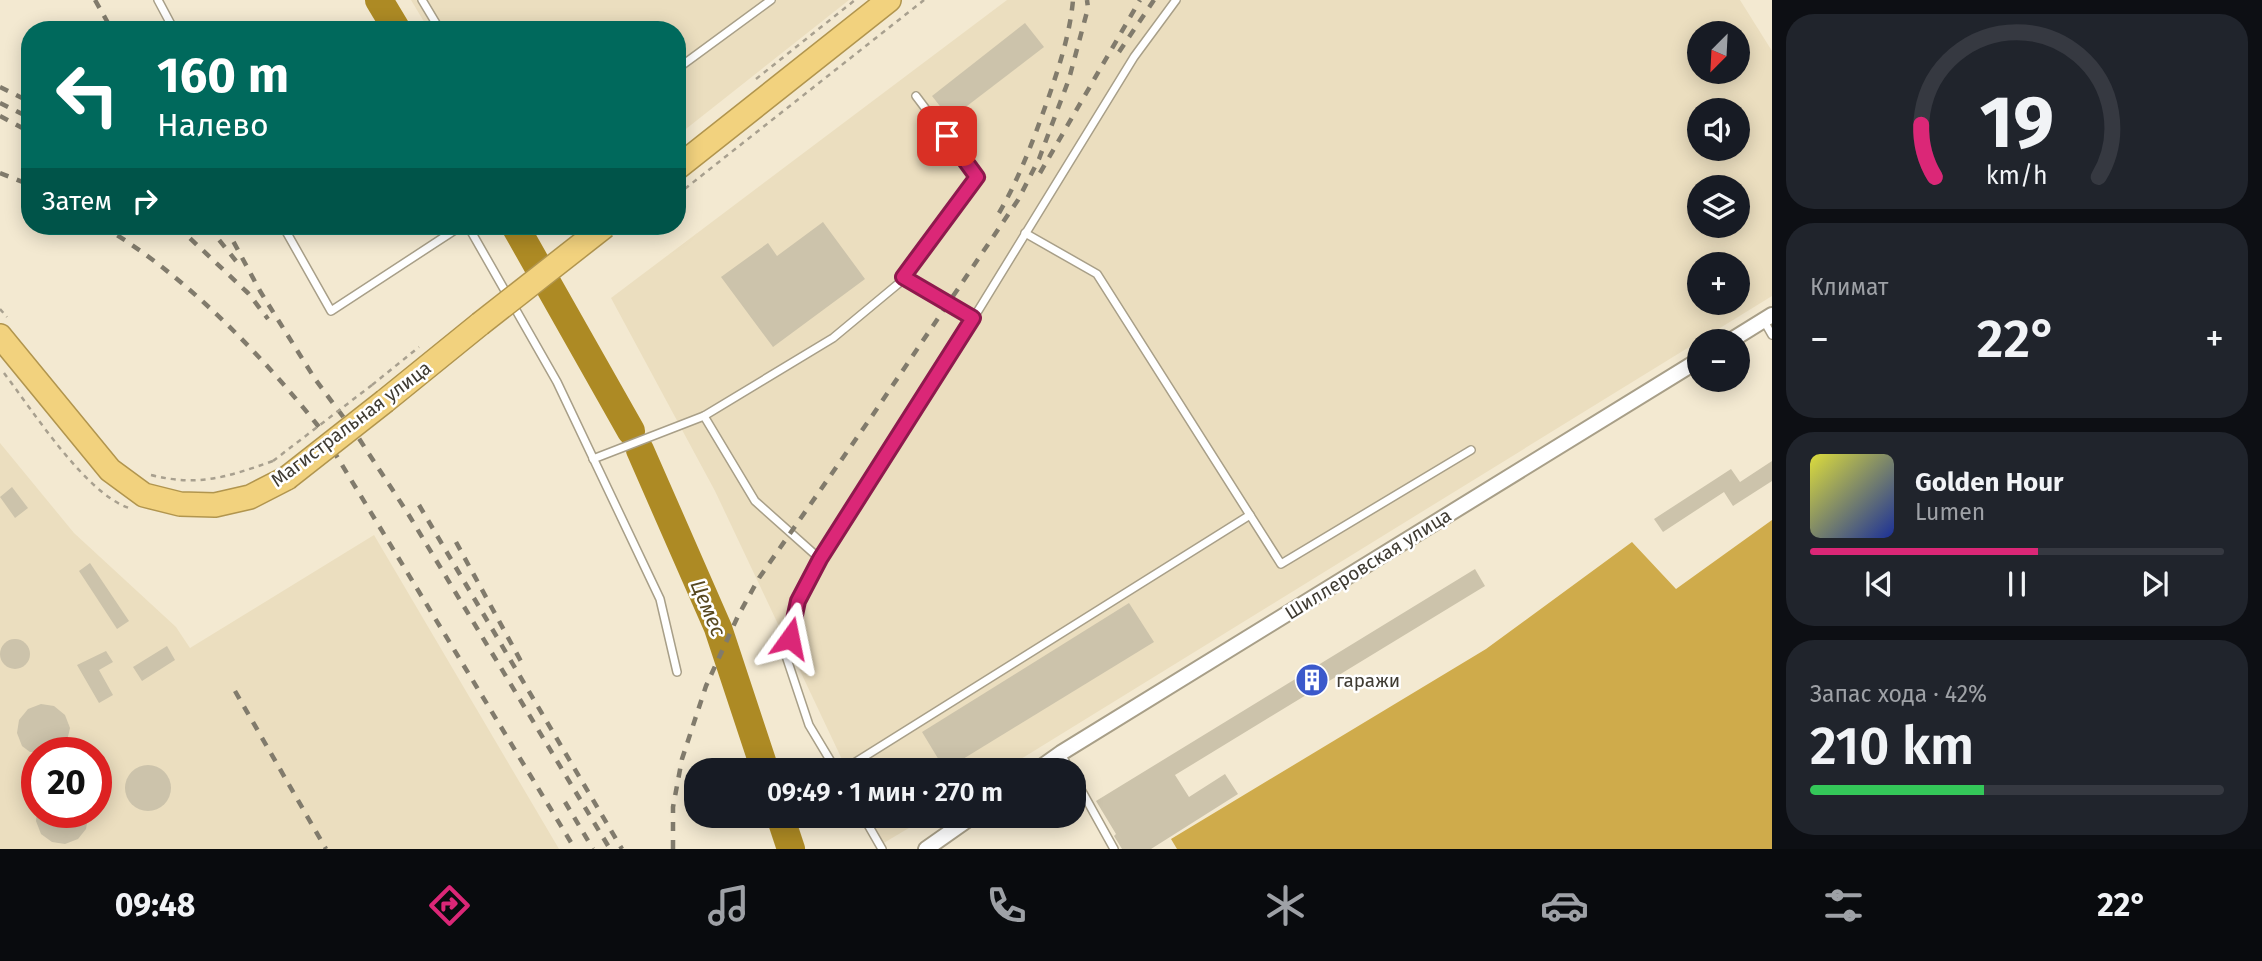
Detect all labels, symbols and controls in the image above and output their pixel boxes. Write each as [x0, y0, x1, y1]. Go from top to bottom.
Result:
north arrow [1687, 21, 1750, 84]
map controls [1687, 21, 1750, 392]
text: 160 m [157, 46, 289, 105]
icon: left [42, 49, 133, 140]
text: 19 [1980, 80, 2054, 167]
button: sound [1687, 98, 1750, 161]
text: Налево [157, 106, 269, 144]
pin [917, 106, 977, 166]
icon: arrive [928, 117, 966, 155]
text: km/h [1986, 161, 2048, 191]
button: layers [1687, 175, 1750, 238]
icon: right [126, 182, 164, 220]
text: Затем [42, 186, 112, 217]
button: + [1687, 252, 1750, 315]
text: Климат [1810, 273, 1888, 301]
text: 22° [1977, 308, 2057, 371]
text: − [1810, 316, 1829, 362]
text: + [2205, 316, 2224, 362]
button: − [1687, 329, 1750, 392]
street label: Магистральная улица [266, 356, 436, 492]
text: Golden Hour [1915, 467, 2063, 498]
text: Lumen [1915, 498, 1985, 526]
street label: Шиллеровская улица [1281, 503, 1455, 625]
icon: previous [1860, 565, 1898, 603]
icon: pause [1998, 565, 2036, 603]
icon: next [2136, 565, 2174, 603]
water label: Цемес [684, 576, 732, 640]
position arrow [753, 601, 827, 675]
building icon: гаражи [1293, 661, 1331, 699]
place label: гаражи [1336, 669, 1400, 692]
text: Запас хода · 42% [1810, 680, 1987, 708]
text: 210 km [1810, 715, 1974, 778]
speed limit sign: 20 [21, 737, 112, 828]
text: 09:49 · 1 мин · 270 m [767, 777, 1003, 808]
icon: directions [425, 881, 474, 930]
icon: music [704, 881, 753, 930]
icon: phone [982, 881, 1031, 930]
icon: climate [1261, 881, 1310, 930]
icon: car [1540, 881, 1589, 930]
icon: filters [1819, 881, 1868, 930]
text: 09:48 [115, 886, 195, 924]
text: 22° [2097, 886, 2147, 924]

